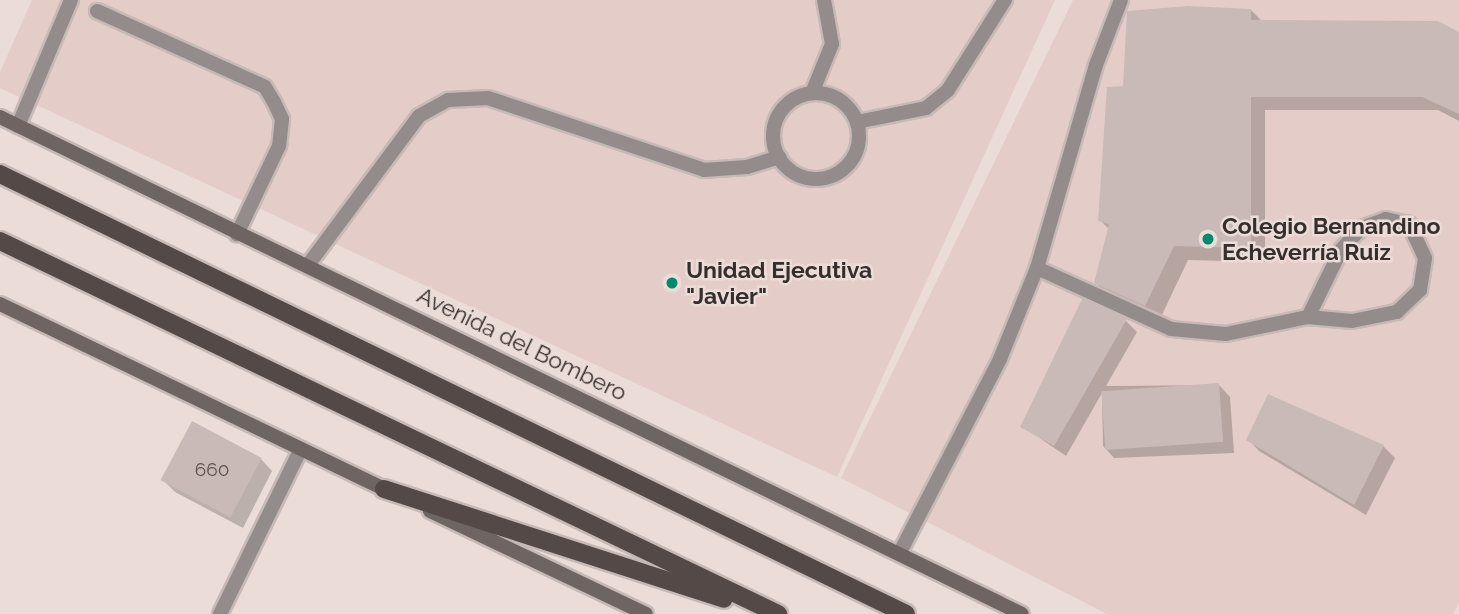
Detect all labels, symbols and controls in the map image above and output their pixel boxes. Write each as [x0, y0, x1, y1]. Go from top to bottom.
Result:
place label: Colegio Bernandino Echeverría Ruiz [1222, 212, 1440, 266]
marker: Colegio Bernandino Echeverría Ruiz [1200, 231, 1216, 247]
place label: Unidad Ejecutiva "Javier" [686, 256, 872, 310]
marker: Unidad Ejecutiva "Javier" [664, 275, 680, 291]
street label: Avenida del Bombero [412, 281, 632, 407]
house number: 660 [195, 459, 229, 481]

